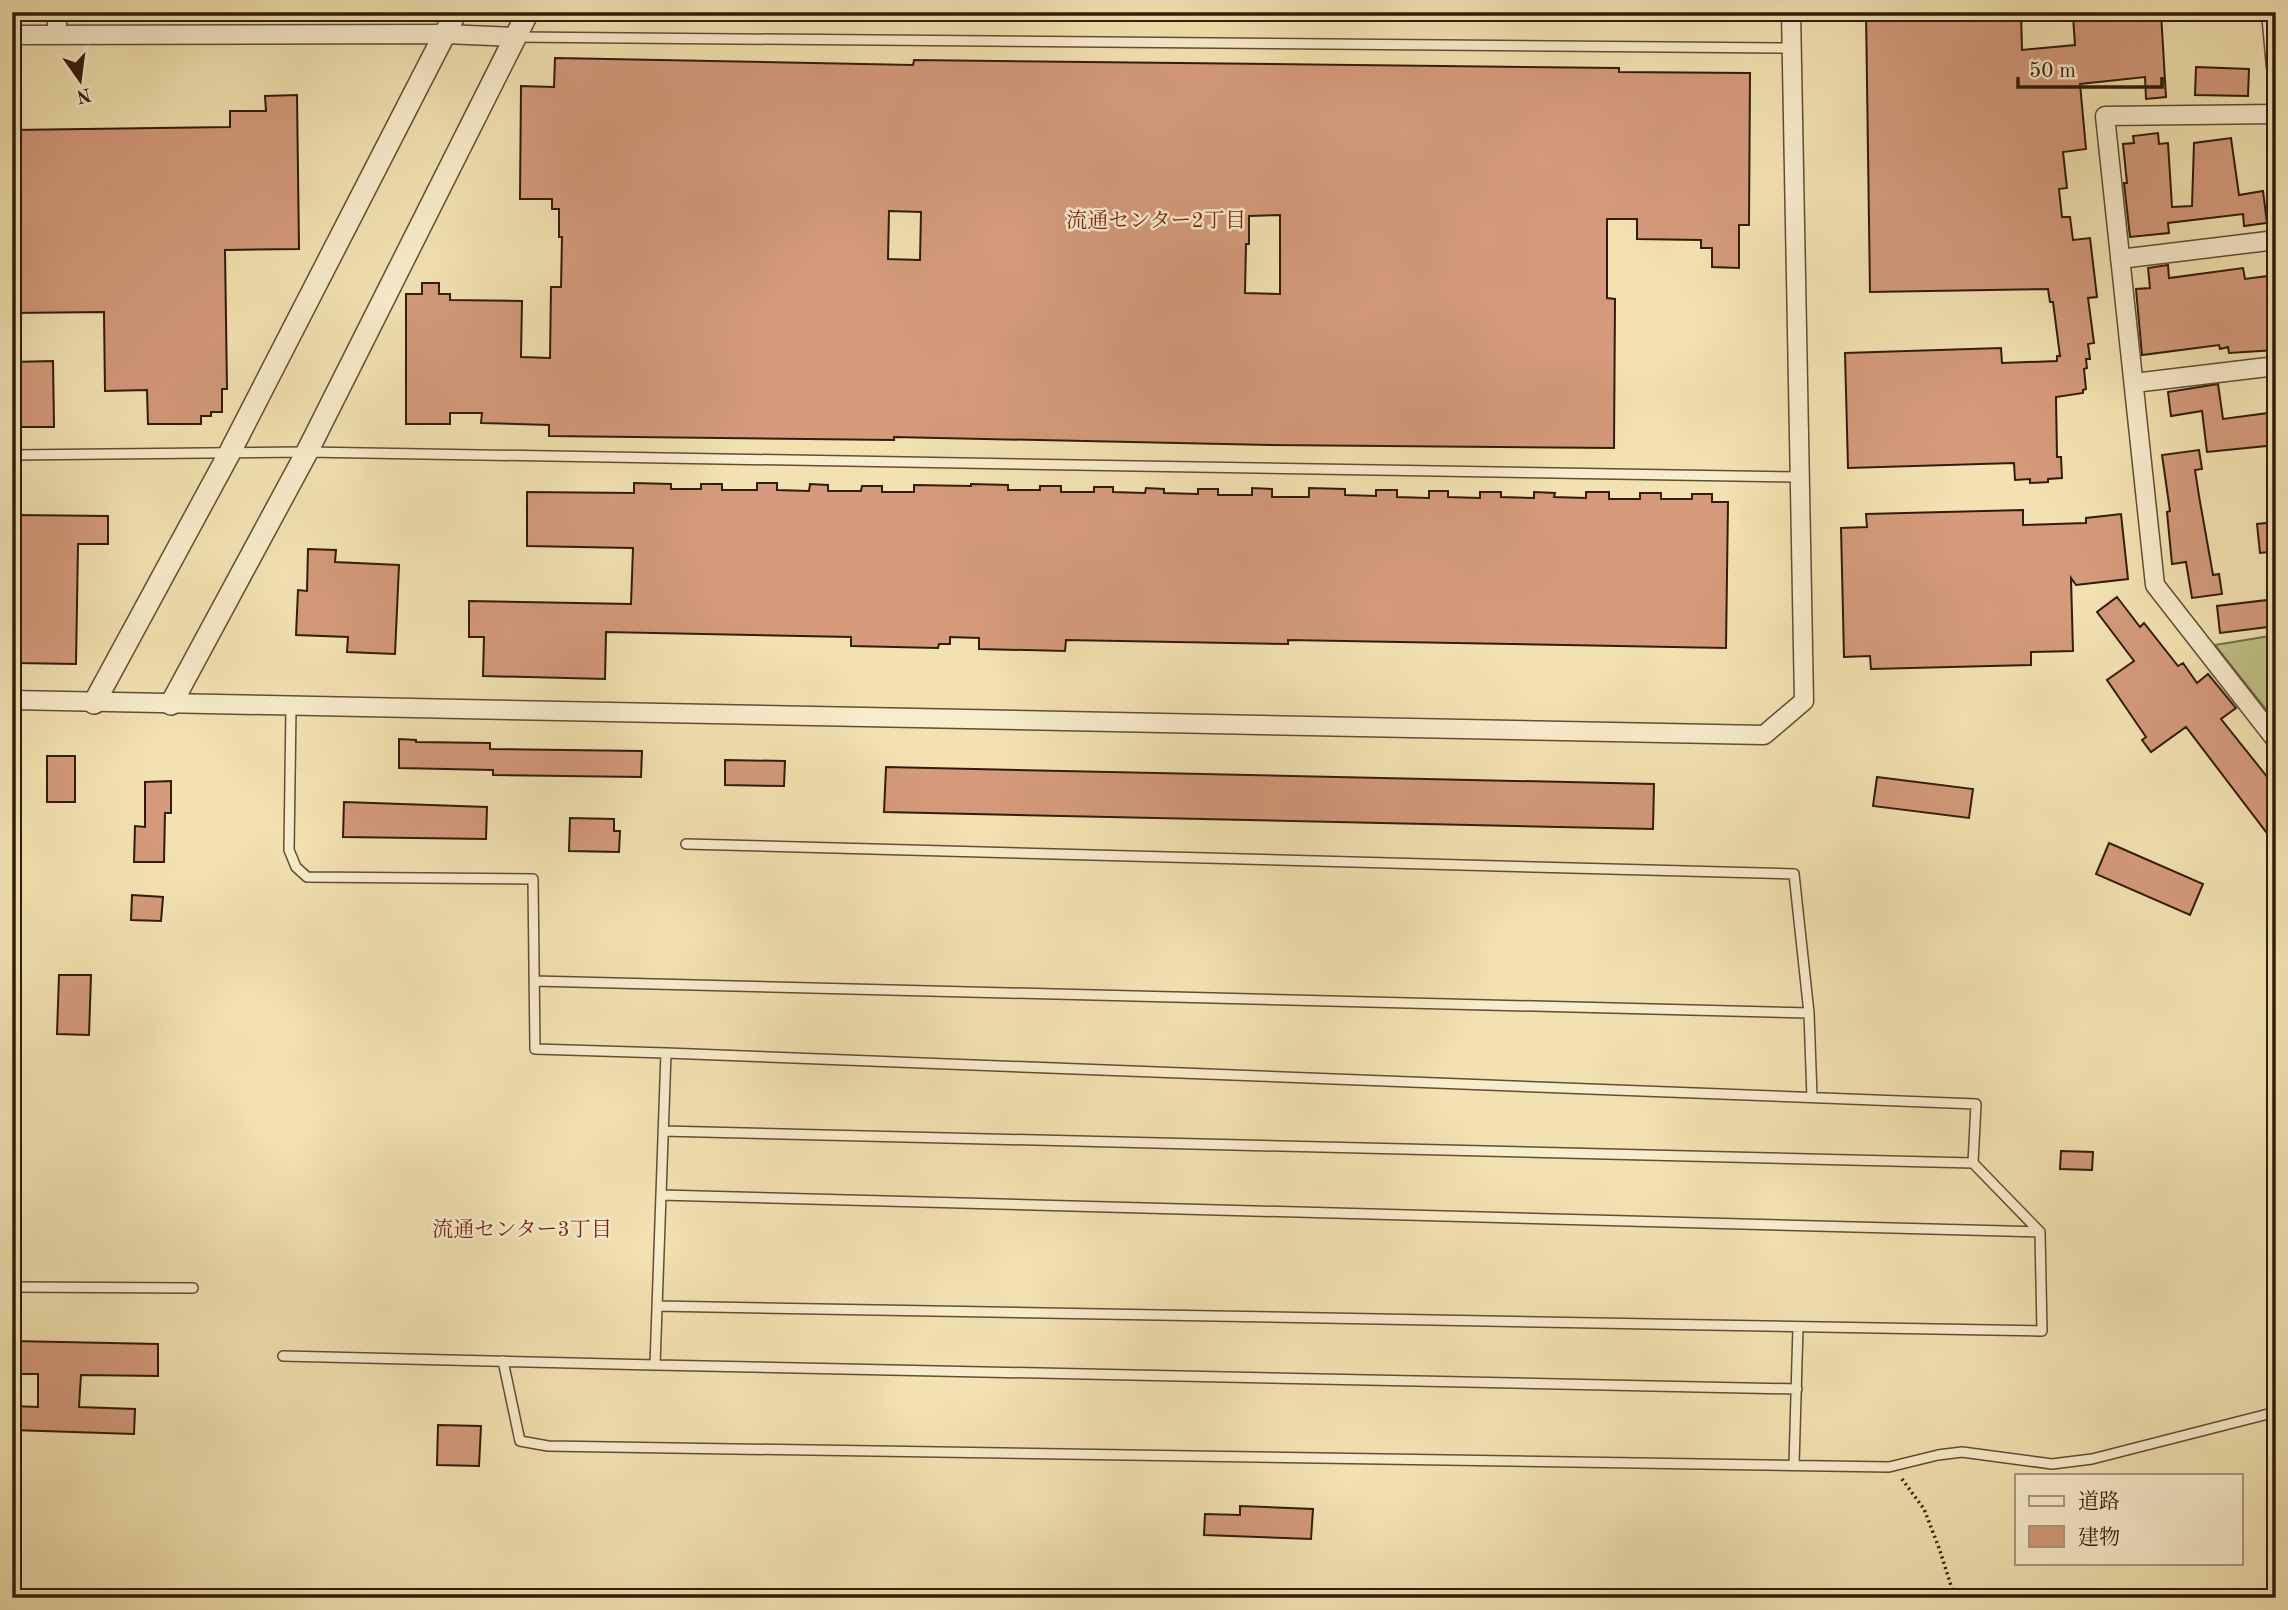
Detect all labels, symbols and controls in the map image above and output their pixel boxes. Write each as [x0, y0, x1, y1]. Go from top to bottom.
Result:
north arrow [46, 46, 116, 116]
scale bar [2018, 46, 2162, 90]
text: 50 m [2029, 61, 2076, 82]
text: N [74, 83, 93, 105]
district label: 流通センター2丁目 [1066, 209, 1246, 232]
district label: 流通センター3丁目 [432, 1218, 612, 1241]
legend [2015, 1474, 2242, 1564]
text: 道路 [2078, 1490, 2120, 1513]
text: 建物 [2078, 1526, 2120, 1549]

